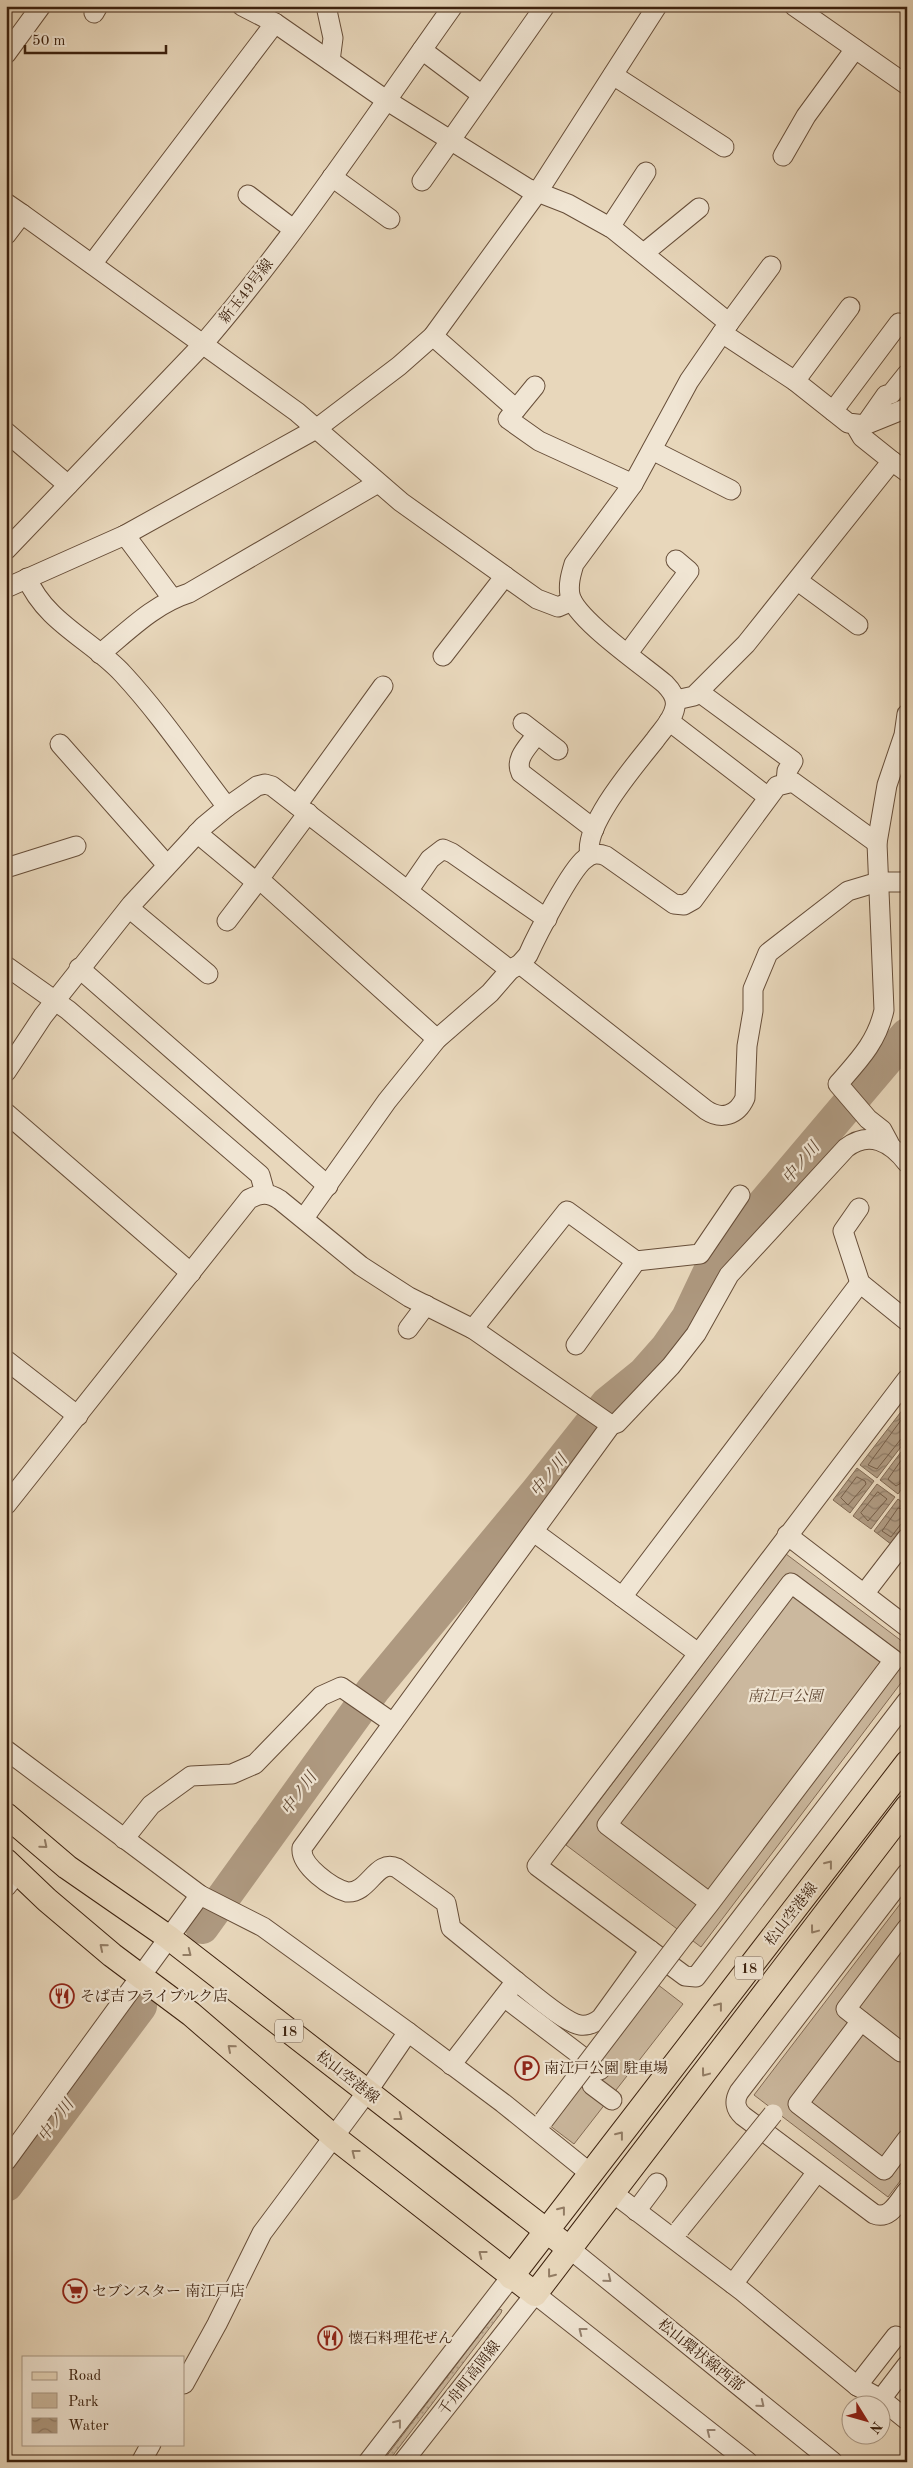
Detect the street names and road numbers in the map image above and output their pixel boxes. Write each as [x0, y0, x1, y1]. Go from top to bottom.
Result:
street label: 新玉49号線 [216, 256, 277, 327]
street label: 松山空港線 [762, 1880, 821, 1949]
road number: 18 [735, 1956, 763, 1980]
road number: 18 [275, 2020, 303, 2042]
street label: 松山空港線 [313, 2048, 382, 2107]
street label: 松山環状線西部 [655, 2316, 747, 2395]
street label: 千舟町高岡線 [435, 2338, 504, 2419]

